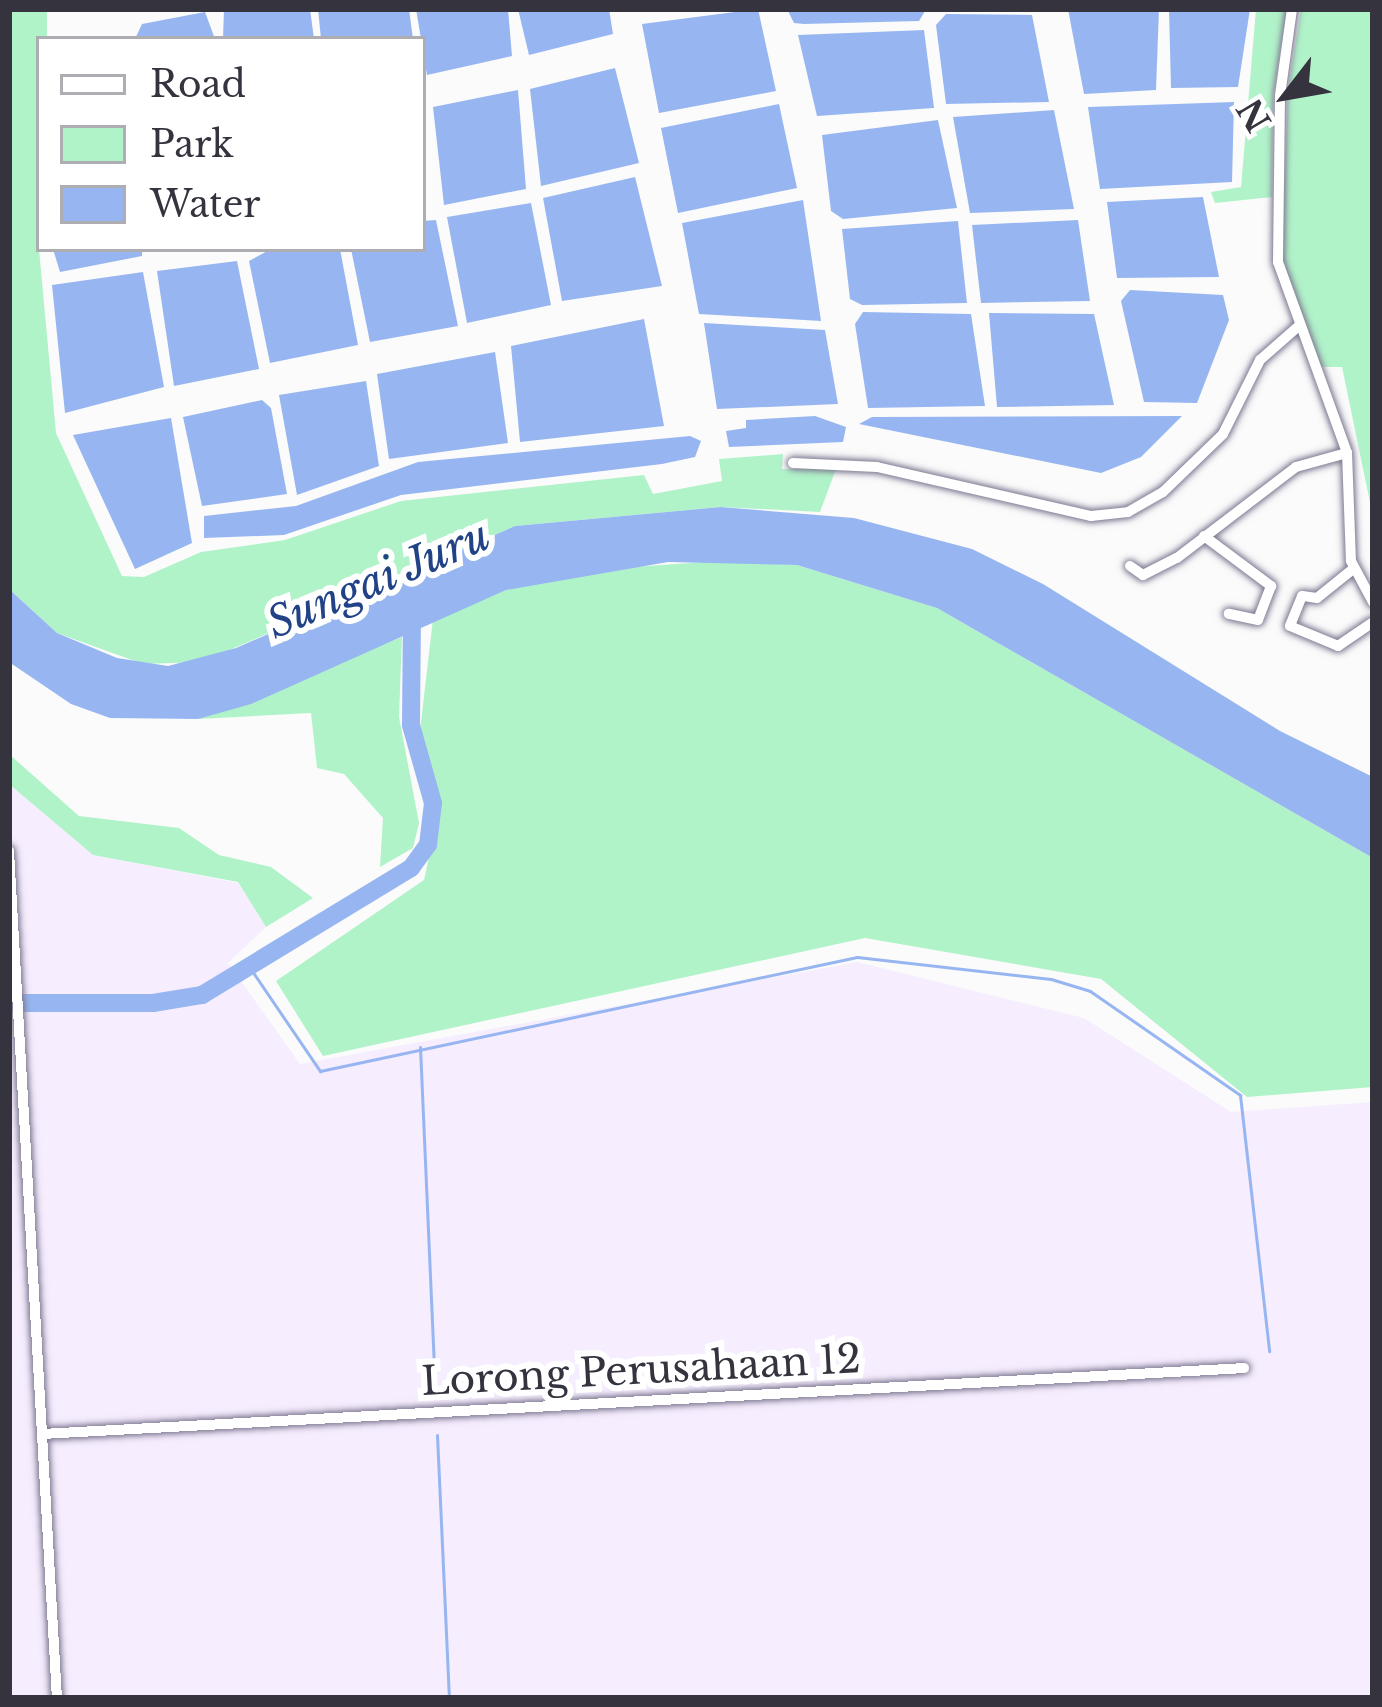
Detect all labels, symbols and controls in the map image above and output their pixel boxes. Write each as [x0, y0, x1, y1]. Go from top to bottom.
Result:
legend [36, 36, 426, 252]
north arrow [1226, 36, 1346, 156]
text: Road [150, 62, 246, 107]
text: N [1229, 91, 1280, 139]
text: Park [150, 122, 234, 167]
text: Water [150, 182, 261, 227]
water label: Sungai Juru [258, 509, 498, 649]
street label: Lorong Perusahaan 12 [420, 1336, 862, 1406]

